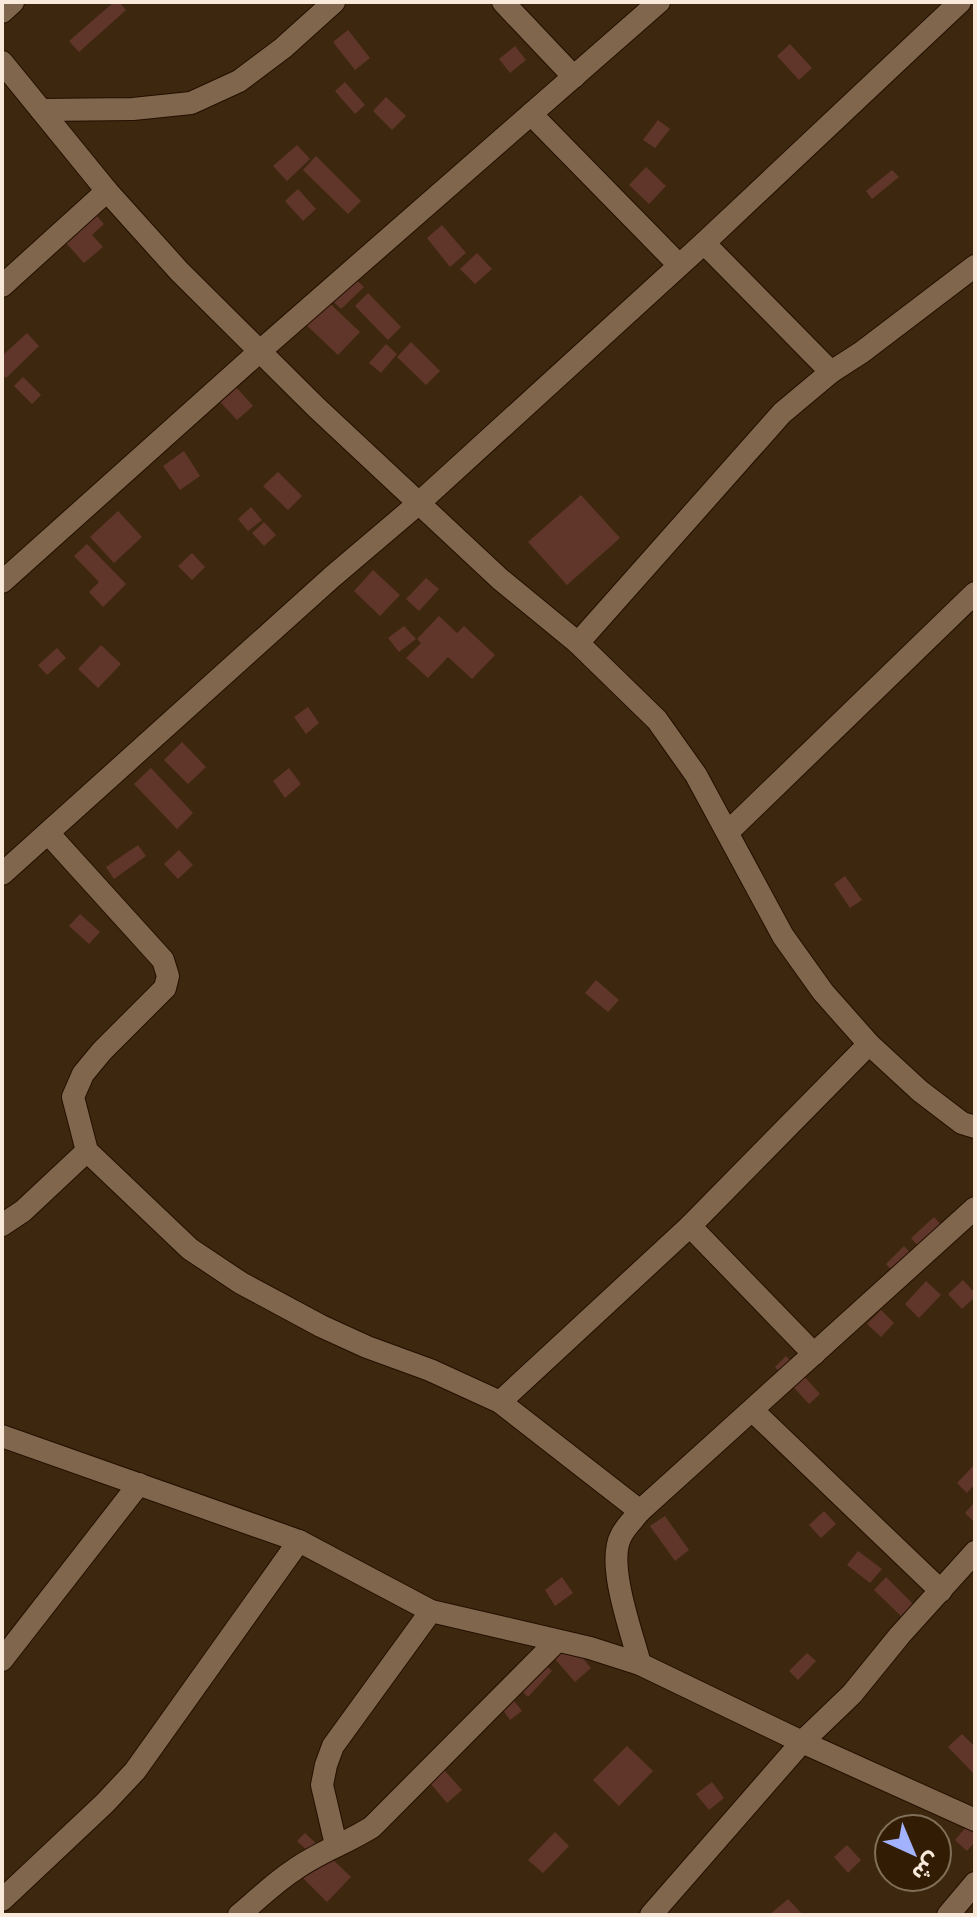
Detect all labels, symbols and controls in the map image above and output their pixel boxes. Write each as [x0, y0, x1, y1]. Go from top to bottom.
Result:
north arrow [873, 1813, 953, 1893]
text: ش [906, 1847, 947, 1887]

